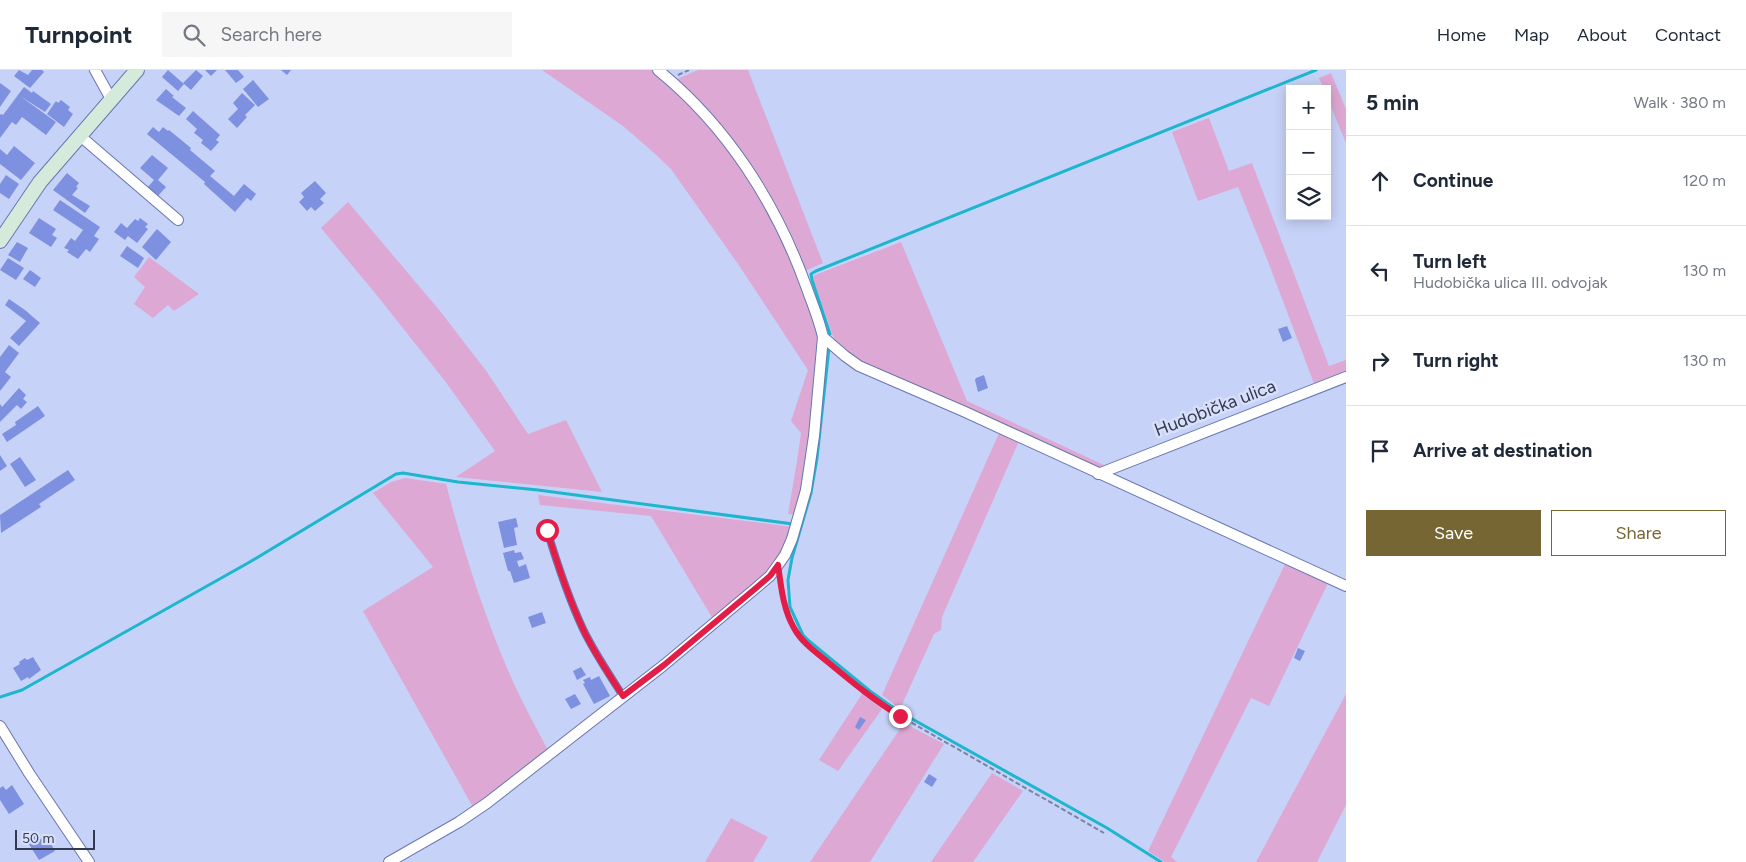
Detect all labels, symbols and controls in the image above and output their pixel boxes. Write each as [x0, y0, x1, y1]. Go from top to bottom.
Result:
search box [162, 12, 512, 57]
text: Turnpoint [25, 20, 132, 49]
icon: search [180, 21, 208, 49]
text: Search here [220, 23, 322, 46]
text: Home [1437, 24, 1486, 46]
text: Map [1514, 24, 1549, 46]
text: About [1577, 24, 1627, 46]
text: Contact [1655, 24, 1721, 46]
map controls [1286, 85, 1331, 220]
button: + [1286, 85, 1331, 130]
text: 5 min [1366, 90, 1419, 115]
text: Walk · 380 m [1634, 93, 1726, 112]
button: − [1286, 130, 1331, 175]
icon: ahead [1366, 167, 1394, 195]
text: Continue [1413, 169, 1493, 192]
text: 120 m [1683, 171, 1726, 190]
button: layers [1286, 175, 1331, 220]
text: Turn left [1413, 250, 1487, 273]
icon: left [1366, 257, 1394, 285]
text: 130 m [1683, 261, 1726, 280]
text: Hudobička ulica III. odvojak [1413, 273, 1608, 292]
icon: right [1366, 347, 1394, 375]
text: Turn right [1413, 349, 1499, 372]
text: 130 m [1683, 351, 1726, 370]
street label: Hudobička ulica [1151, 375, 1279, 441]
icon: arrive [1366, 437, 1394, 465]
text: Arrive at destination [1413, 439, 1592, 462]
button: Save [1366, 510, 1541, 556]
button: Share [1551, 510, 1726, 556]
route start [536, 519, 559, 542]
route end [889, 705, 912, 728]
scale bar [15, 827, 95, 850]
text: 50 m [22, 830, 54, 847]

